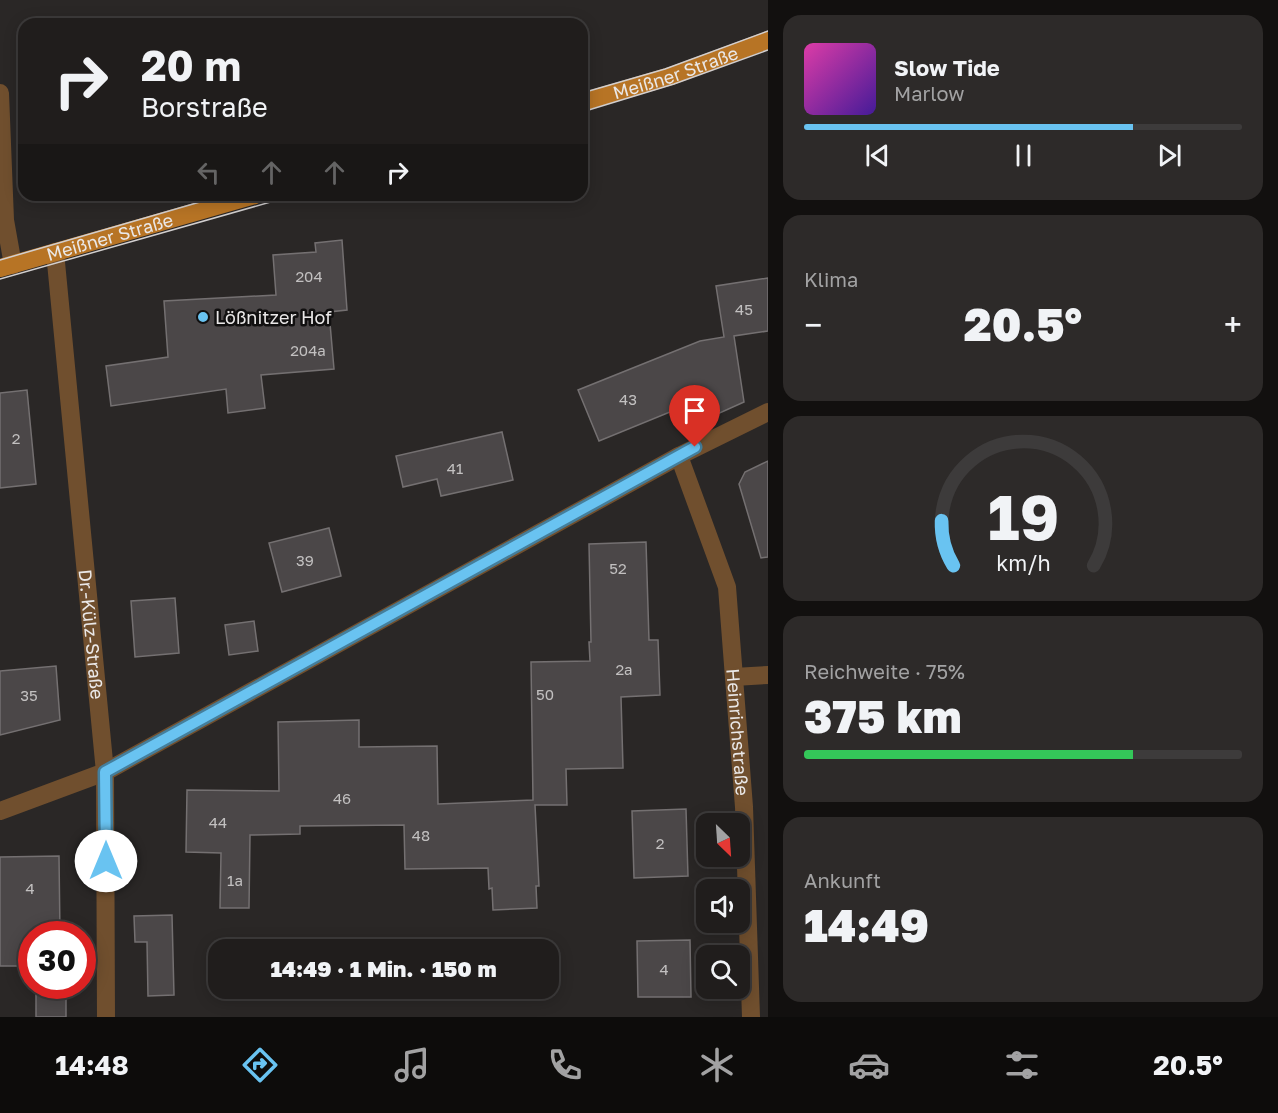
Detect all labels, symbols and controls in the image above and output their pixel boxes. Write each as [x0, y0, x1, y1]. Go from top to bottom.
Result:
text: 20 m [141, 40, 241, 90]
street label: Meißner Straße [610, 41, 741, 103]
icon: right [42, 42, 120, 120]
text: Slow Tide [894, 54, 1000, 81]
text: Marlow [894, 81, 965, 105]
text: Borstraße [141, 91, 268, 123]
icon: previous [861, 139, 894, 172]
icon: pause [1007, 139, 1040, 172]
icon: next [1153, 139, 1186, 172]
icon: left [192, 156, 225, 189]
icon: ahead [255, 156, 288, 189]
icon: ahead [318, 156, 351, 189]
icon: right [381, 156, 414, 189]
street label: Meißner Straße [44, 208, 175, 265]
house number: 204 [295, 267, 323, 285]
text: Klima [804, 267, 858, 291]
text: 20.5° [964, 297, 1082, 351]
house number: 45 [735, 300, 753, 318]
text: − [804, 305, 822, 344]
text: + [1224, 305, 1242, 344]
place label: Lößnitzer Hof [215, 306, 332, 328]
marker: Lößnitzer Hof [196, 310, 210, 324]
house number: 204a [290, 341, 326, 359]
pin [669, 385, 720, 447]
house number: 43 [619, 390, 637, 408]
icon: arrive [678, 394, 711, 427]
house number: 2 [12, 429, 20, 447]
house number: 41 [447, 459, 463, 477]
text: 19 [987, 479, 1059, 554]
text: km/h [996, 550, 1050, 576]
house number: 39 [296, 551, 314, 569]
house number: 52 [609, 559, 627, 577]
street label: Dr.-Külz-Straße [75, 568, 109, 700]
text: Reichweite · 75% [804, 659, 965, 683]
house number: 2a [615, 660, 633, 678]
street label: Heinrichstraße [722, 668, 754, 796]
house number: 50 [536, 685, 554, 703]
house number: 35 [20, 686, 38, 704]
text: 375 km [804, 689, 962, 743]
house number: 46 [333, 789, 351, 807]
house number: 44 [209, 813, 227, 831]
north arrow [696, 813, 750, 867]
map controls [696, 813, 750, 999]
house number: 48 [412, 826, 430, 844]
position arrow [74, 829, 138, 893]
house number: 2 [656, 834, 664, 852]
text: Ankunft [804, 868, 881, 892]
house number: 1a [227, 871, 243, 889]
house number: 4 [25, 879, 35, 897]
button: sound [696, 879, 750, 933]
text: 14:49 [804, 898, 929, 952]
speed limit sign: 30 [18, 921, 96, 999]
button: search [696, 945, 750, 999]
text: 14:49 · 1 Min. · 150 m [270, 955, 497, 982]
house number: 4 [659, 960, 669, 978]
icon: directions [239, 1044, 281, 1086]
icon: music [391, 1044, 433, 1086]
icon: phone [544, 1044, 586, 1086]
icon: climate [696, 1044, 738, 1086]
icon: car [848, 1044, 890, 1086]
icon: filters [1001, 1044, 1043, 1086]
text: 14:48 [55, 1049, 129, 1081]
text: 20.5° [1153, 1049, 1223, 1081]

